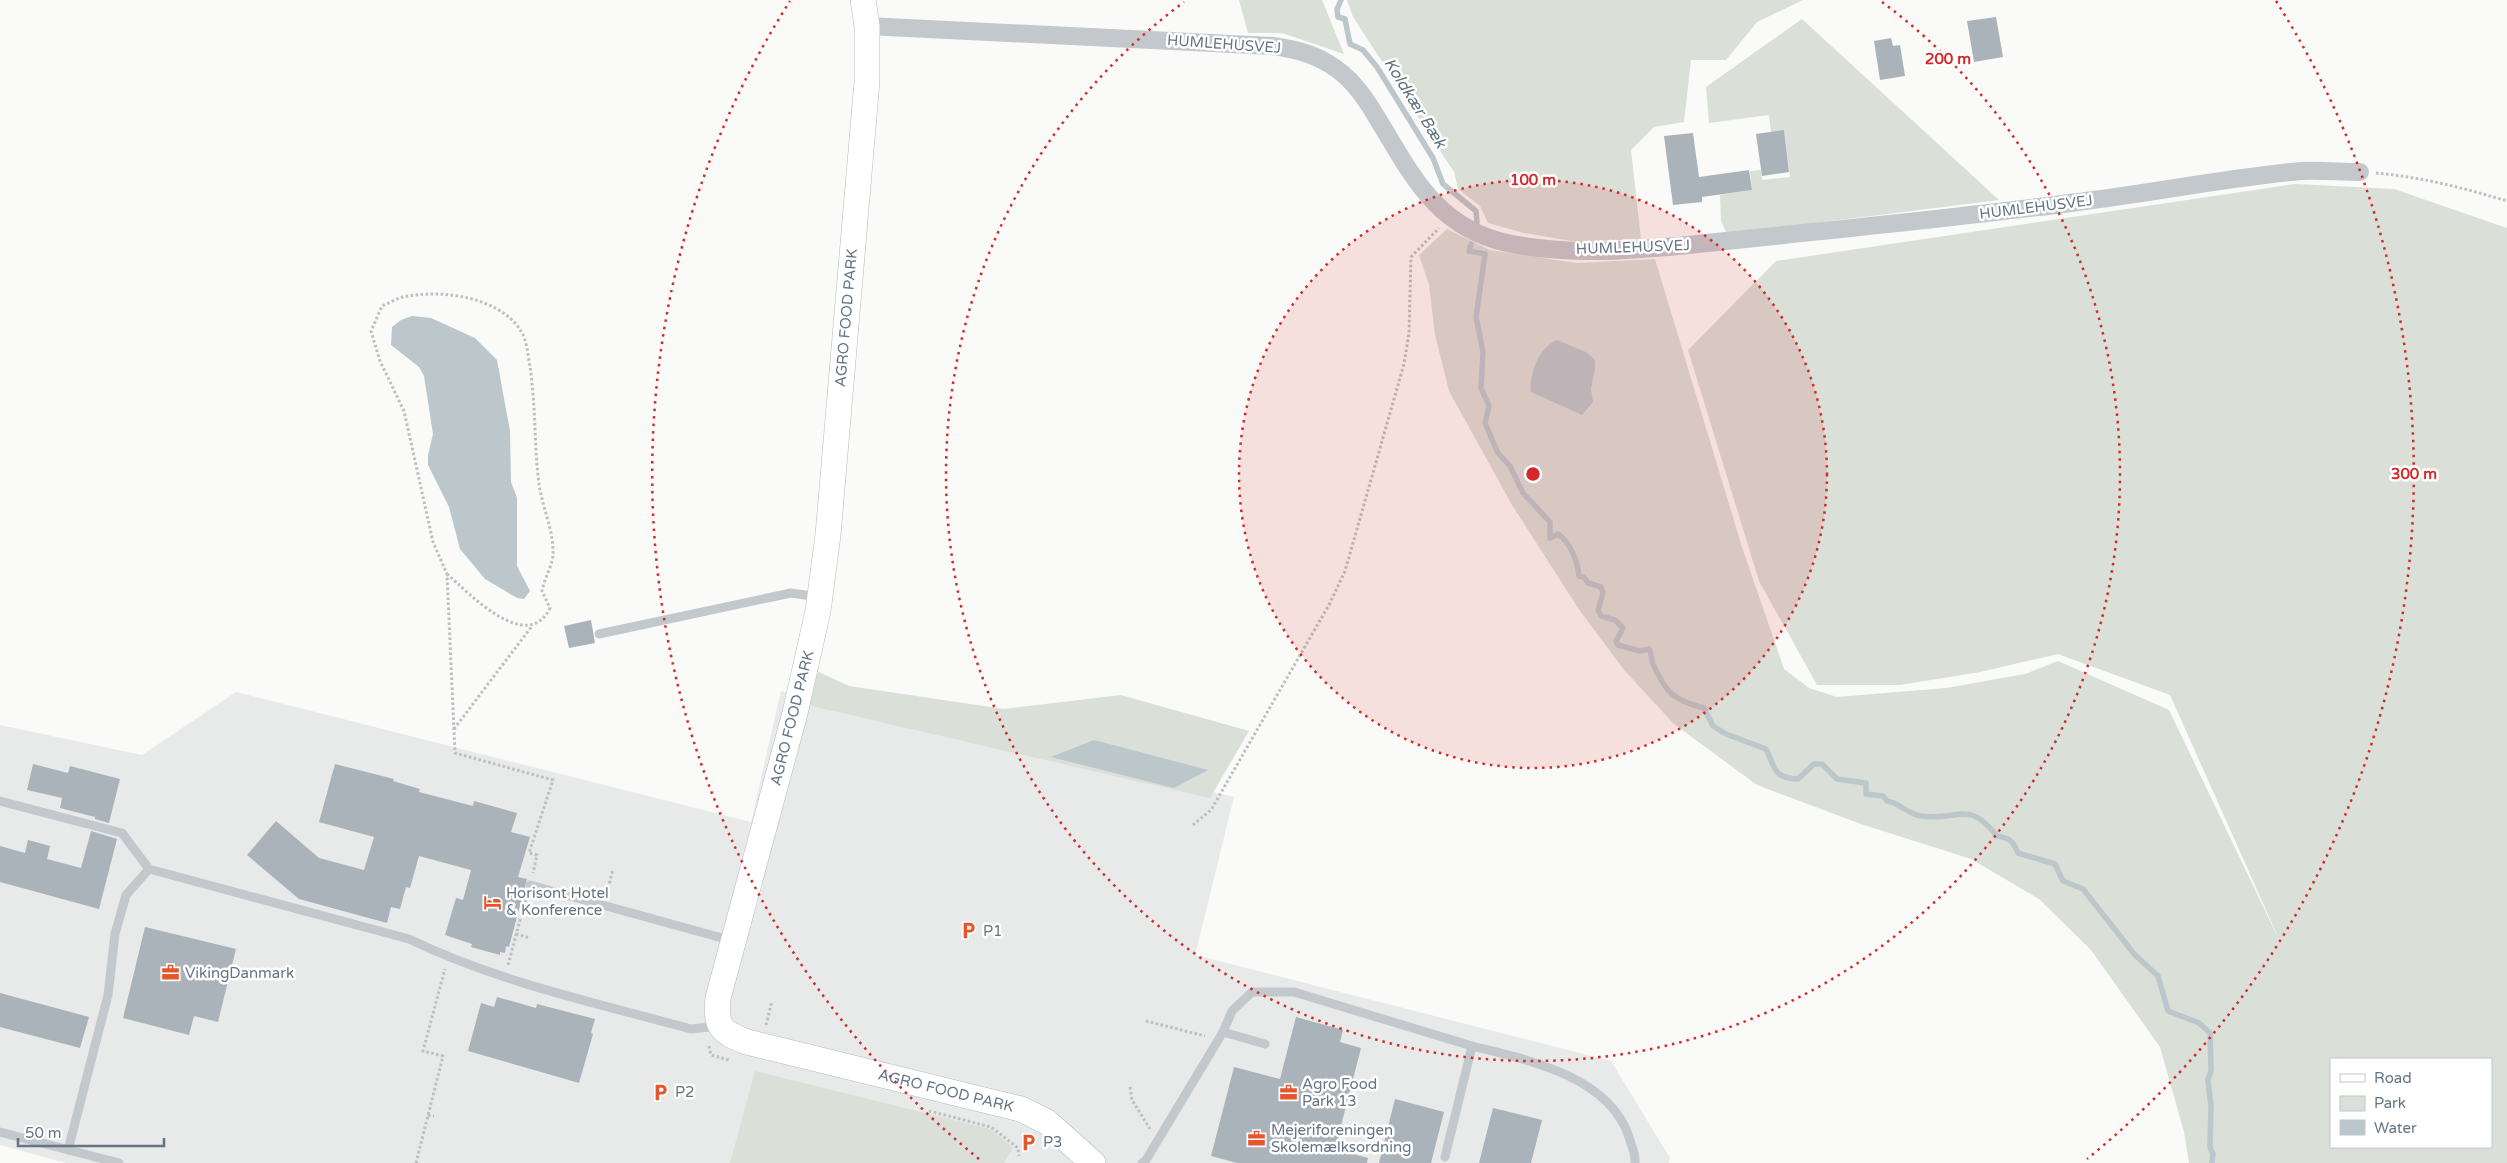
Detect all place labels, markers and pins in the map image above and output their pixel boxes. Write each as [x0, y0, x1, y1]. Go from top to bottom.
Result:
centre of rings [1524, 465, 1542, 483]
place label: Horisont Hotel & Konference [506, 884, 609, 919]
hotel icon: Horisont Hotel & Konference [482, 892, 502, 912]
parking icon: P1 [959, 921, 979, 941]
place label: P1 [983, 922, 1003, 940]
office icon: VikingDanmark [161, 963, 181, 983]
place label: VikingDanmark [185, 964, 294, 982]
place label: Agro Food Park 13 [1302, 1075, 1377, 1110]
parking icon: P2 [651, 1082, 671, 1102]
place label: P2 [675, 1083, 695, 1101]
office icon: Agro Food Park 13 [1278, 1083, 1298, 1103]
place label: Mejeriforeningen Skolemælksordning [1271, 1121, 1412, 1156]
office icon: Mejeriforeningen Skolemælksordning [1247, 1129, 1267, 1149]
parking icon: P3 [1019, 1132, 1039, 1152]
place label: P3 [1043, 1133, 1063, 1151]

